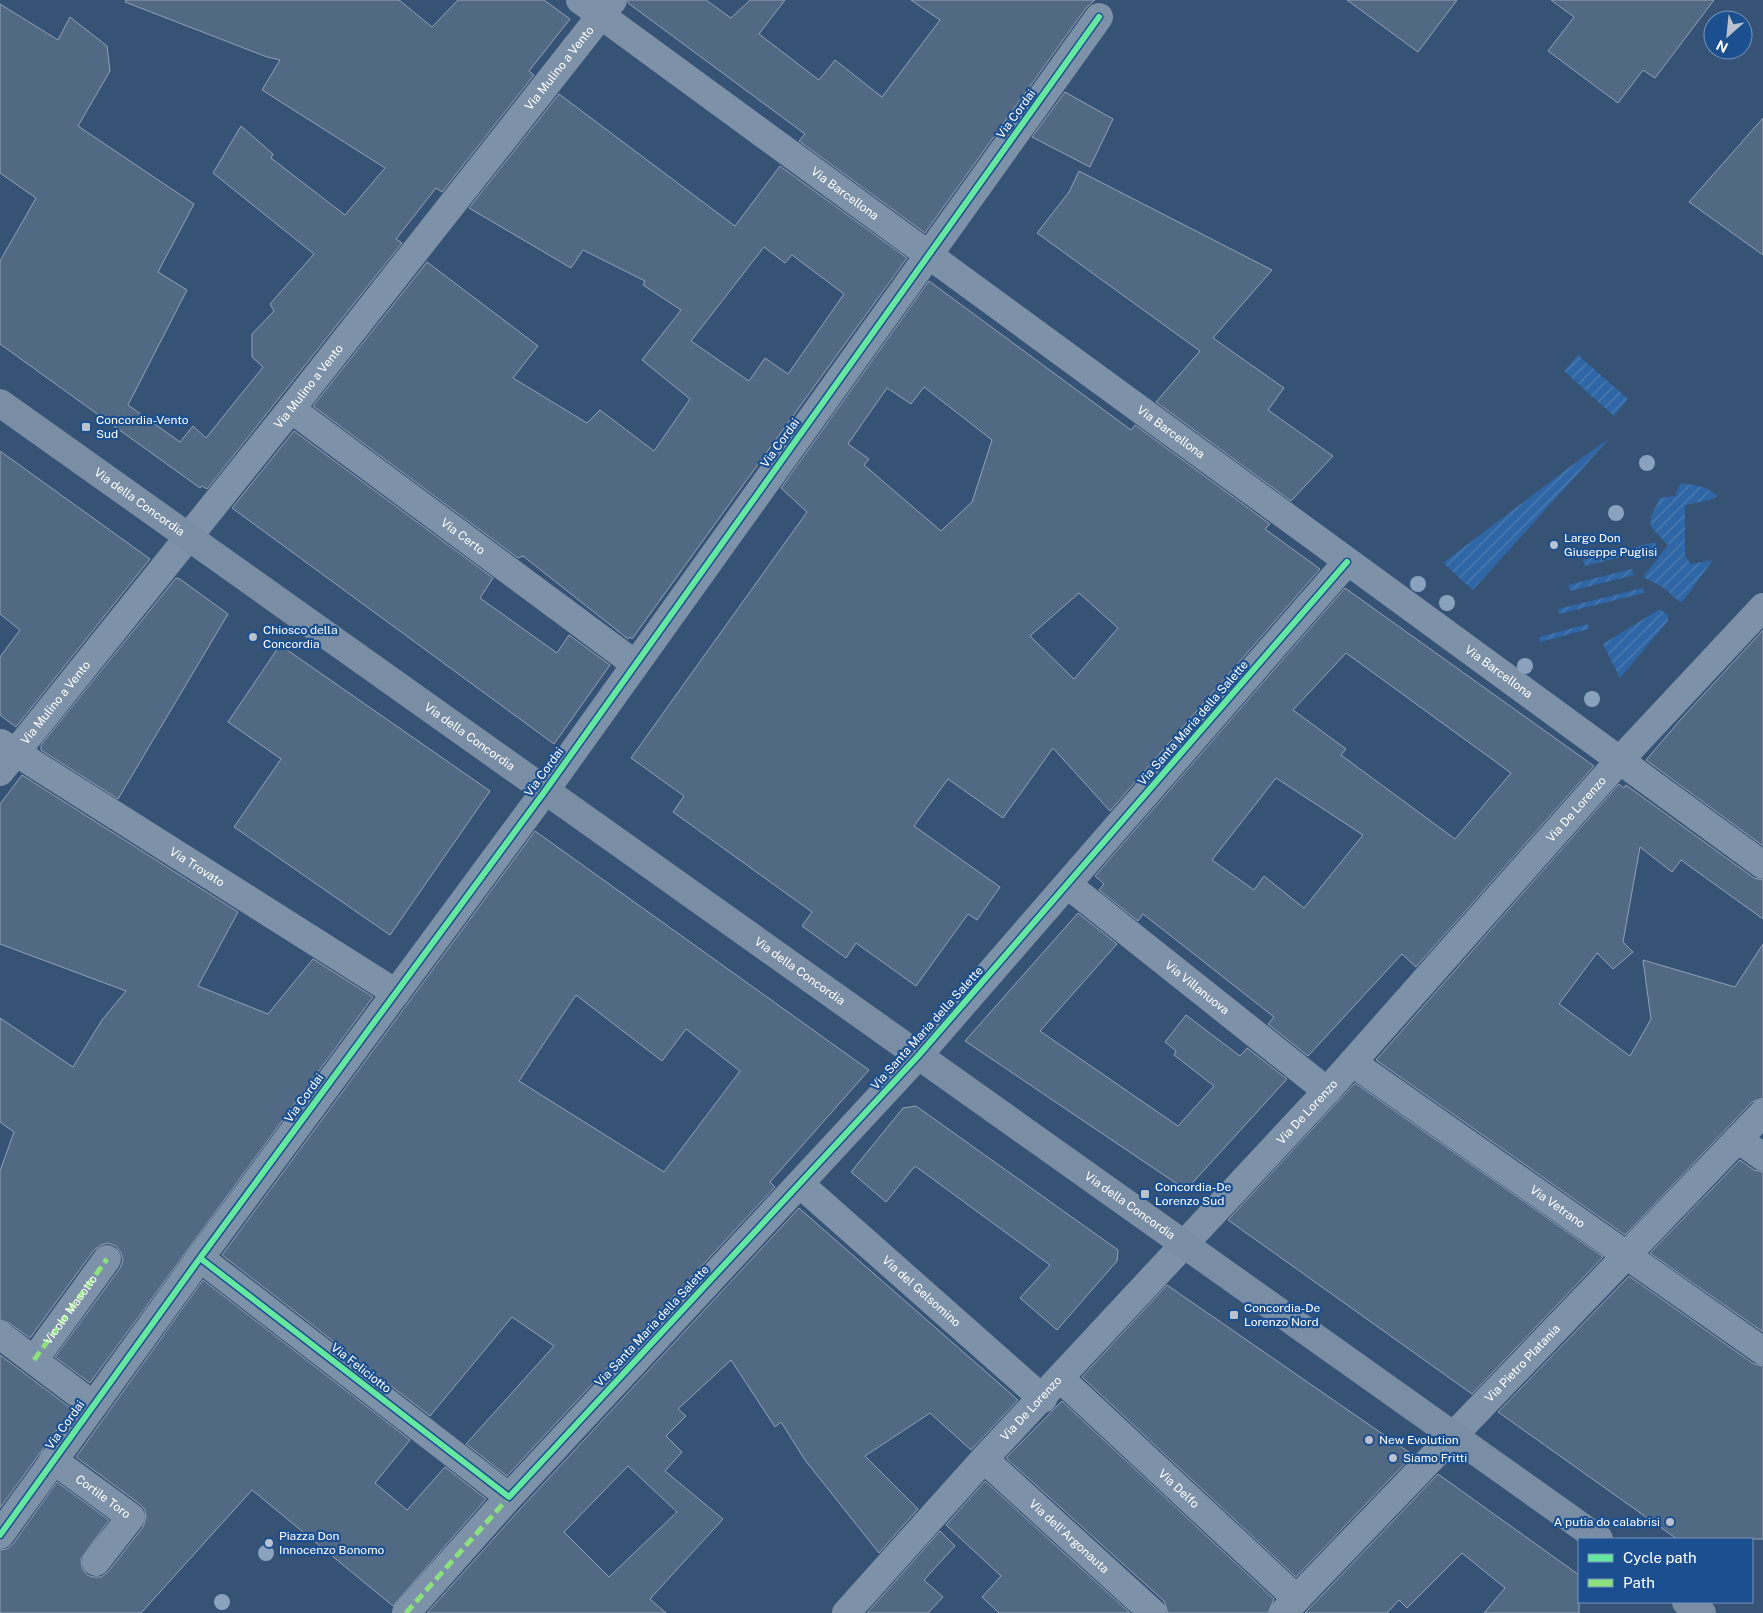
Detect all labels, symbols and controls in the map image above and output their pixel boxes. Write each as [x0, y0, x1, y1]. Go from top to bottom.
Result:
north arrow [1703, 10, 1753, 60]
street label: Via Mulino a Vento [522, 23, 597, 113]
text: N [1714, 37, 1731, 56]
street label: Via Cordai [994, 87, 1038, 141]
street label: Via Barcellona [808, 164, 881, 223]
street label: Via Mulino a Vento [271, 341, 346, 431]
street label: Via Barcellona [1134, 403, 1207, 461]
place label: Concordia-Vento Sud [96, 413, 189, 441]
street label: Via Cordai [758, 416, 802, 470]
marker: Concordia-Vento Sud [80, 421, 92, 433]
street label: Via della Concordia [91, 465, 187, 539]
street label: Via Certo [438, 515, 488, 558]
place label: Largo Don Giuseppe Puglisi [1564, 531, 1657, 559]
marker: Largo Don Giuseppe Puglisi [1548, 539, 1560, 551]
place label: Chiosco della Concordia [263, 623, 338, 651]
marker: Chiosco della Concordia [247, 631, 259, 643]
street label: Via Barcellona [1462, 642, 1535, 701]
street label: Via Mulino a Vento [18, 658, 94, 747]
street label: Via Santa Maria della Salette [1135, 658, 1251, 788]
street label: Via della Concordia [422, 700, 518, 774]
street label: Via Cordai [522, 745, 566, 799]
street label: Via De Lorenzo [1544, 773, 1609, 845]
street label: Via Trovato [167, 845, 227, 890]
street label: Via della Concordia [752, 934, 848, 1008]
street label: Via Villanuova [1162, 958, 1232, 1018]
street label: Via Santa Maria della Salette [868, 963, 986, 1092]
street label: Via Cordai [282, 1071, 326, 1125]
street label: Via De Lorenzo [1274, 1077, 1341, 1147]
street label: Via della Concordia [1082, 1169, 1178, 1243]
place label: Concordia-De Lorenzo Sud [1155, 1180, 1232, 1208]
street label: Via Vetrano [1527, 1183, 1588, 1231]
marker: Concordia-De Lorenzo Sud [1139, 1188, 1151, 1200]
street label: Via del Gelsomino [879, 1253, 964, 1330]
street label: Via Santa Maria della Salette [592, 1262, 712, 1390]
street label: Vicolo Masotto [40, 1272, 100, 1347]
place label: Concordia-De Lorenzo Nord [1244, 1301, 1321, 1329]
marker: Concordia-De Lorenzo Nord [1228, 1309, 1240, 1321]
street label: Via Pietro Platania [1482, 1322, 1563, 1405]
street label: Via Feliciotto [328, 1340, 394, 1396]
street label: Via De Lorenzo [998, 1373, 1065, 1443]
street label: Via Cordai [43, 1398, 87, 1452]
place label: New Evolution [1379, 1433, 1459, 1447]
marker: New Evolution [1363, 1434, 1375, 1446]
place label: Siamo Fritti [1403, 1451, 1467, 1465]
marker: Siamo Fritti [1387, 1452, 1399, 1464]
street label: Via Delfo [1155, 1466, 1202, 1511]
street label: Cortile Toro [73, 1472, 134, 1521]
street label: Via dell'Argonauta [1026, 1497, 1112, 1576]
place label: A putia do calabrisi [1554, 1515, 1660, 1529]
marker: A putia do calabrisi [1664, 1516, 1676, 1528]
place label: Piazza Don Innocenzo Bonomo [279, 1529, 385, 1557]
marker: Piazza Don Innocenzo Bonomo [263, 1537, 275, 1549]
legend [1578, 1538, 1753, 1603]
text: Cycle path [1623, 1549, 1697, 1566]
text: Path [1623, 1574, 1655, 1591]

